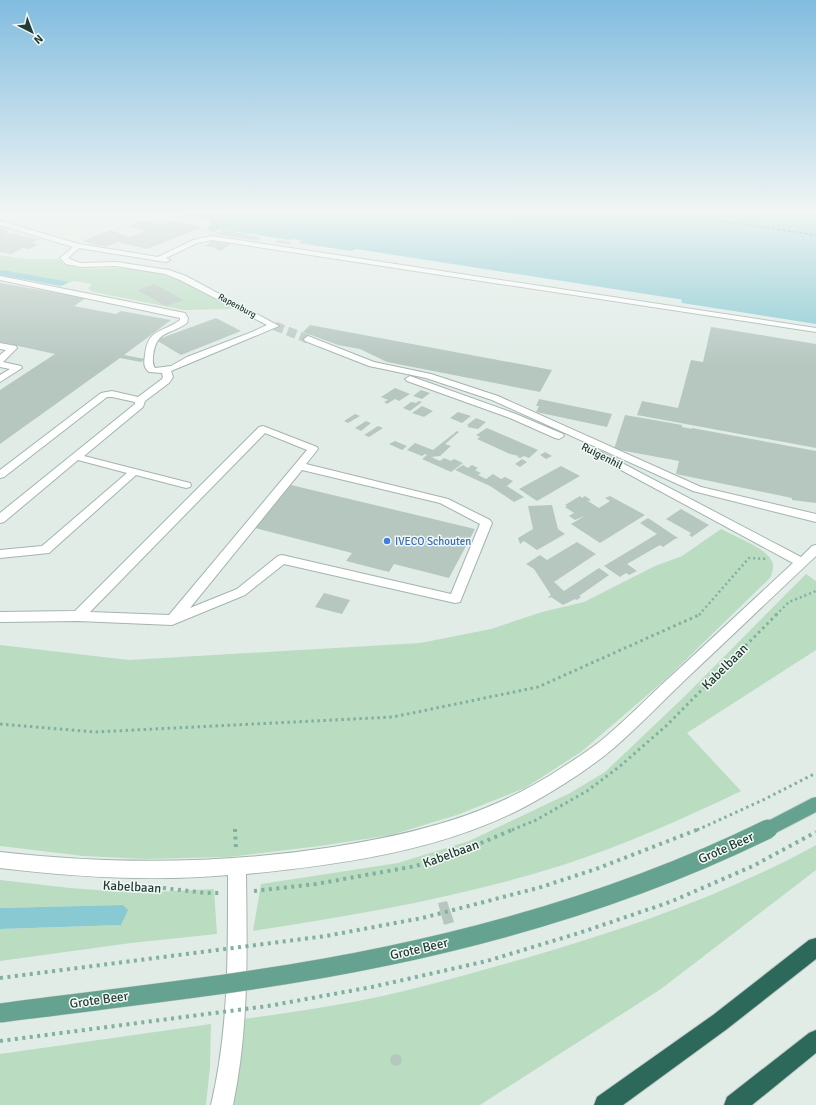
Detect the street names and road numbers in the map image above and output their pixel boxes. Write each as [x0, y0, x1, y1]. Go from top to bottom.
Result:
street label: Rapenburg [216, 291, 258, 321]
street label: Ruigenhil [579, 440, 625, 472]
street label: Kabelbaan [699, 641, 751, 693]
street label: Grote Beer [696, 829, 756, 867]
street label: Kabelbaan [421, 836, 481, 872]
street label: Kabelbaan [102, 877, 162, 897]
street label: Grote Beer [388, 935, 450, 963]
street label: Grote Beer [69, 988, 130, 1012]

